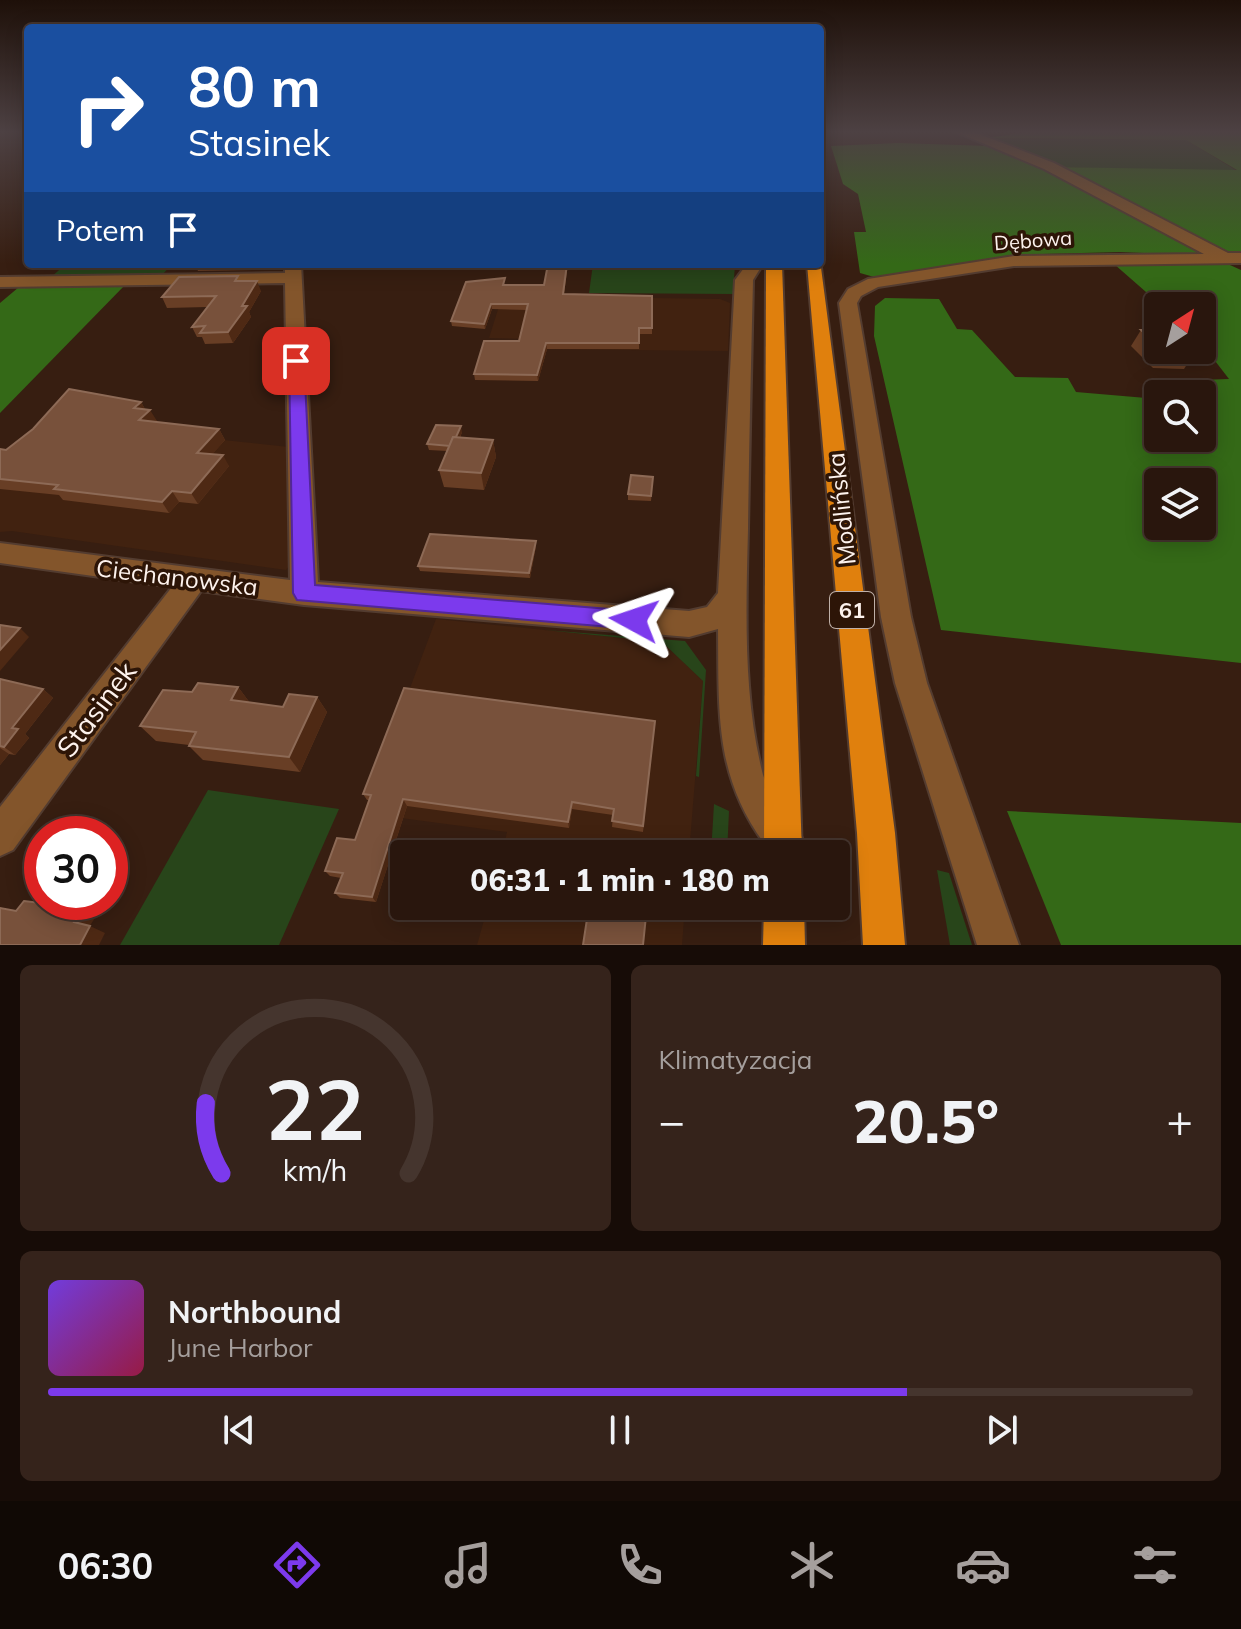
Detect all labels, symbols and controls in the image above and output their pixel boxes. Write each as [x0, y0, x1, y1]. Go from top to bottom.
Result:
text: 80 m [188, 51, 321, 121]
icon: right [56, 56, 160, 160]
text: Stasinek [188, 120, 330, 165]
icon: arrive [161, 208, 205, 252]
text: Potem [56, 211, 145, 249]
street label: Dębowa [993, 225, 1073, 255]
north arrow [1144, 292, 1216, 364]
map controls [1144, 292, 1216, 540]
pin [262, 327, 330, 395]
icon: arrive [274, 339, 318, 383]
button: search [1144, 380, 1216, 452]
street label: Modlińska [820, 451, 862, 567]
button: layers [1144, 468, 1216, 540]
street label: Ciechanowska [95, 552, 259, 602]
position arrow [592, 578, 676, 662]
road number: 61 [830, 592, 874, 628]
street label: Stasinek [49, 654, 144, 764]
speed limit sign: 30 [24, 816, 128, 920]
text: 06:31 · 1 min · 180 m [470, 861, 770, 899]
text: Klimatyzacja [659, 1043, 812, 1076]
text: 22 [265, 1056, 365, 1161]
text: 20.5° [852, 1083, 999, 1158]
text: − [659, 1093, 685, 1148]
text: + [1167, 1093, 1193, 1148]
text: km/h [283, 1152, 348, 1188]
text: Northbound [168, 1293, 341, 1331]
text: June Harbor [168, 1331, 313, 1364]
icon: previous [217, 1408, 261, 1452]
icon: pause [598, 1408, 642, 1452]
icon: next [980, 1408, 1024, 1452]
icon: directions [269, 1537, 325, 1593]
icon: music [440, 1537, 496, 1593]
icon: phone [612, 1537, 668, 1593]
icon: climate [784, 1537, 840, 1593]
icon: car [955, 1537, 1011, 1593]
icon: filters [1127, 1537, 1183, 1593]
text: 06:30 [58, 1543, 153, 1588]

